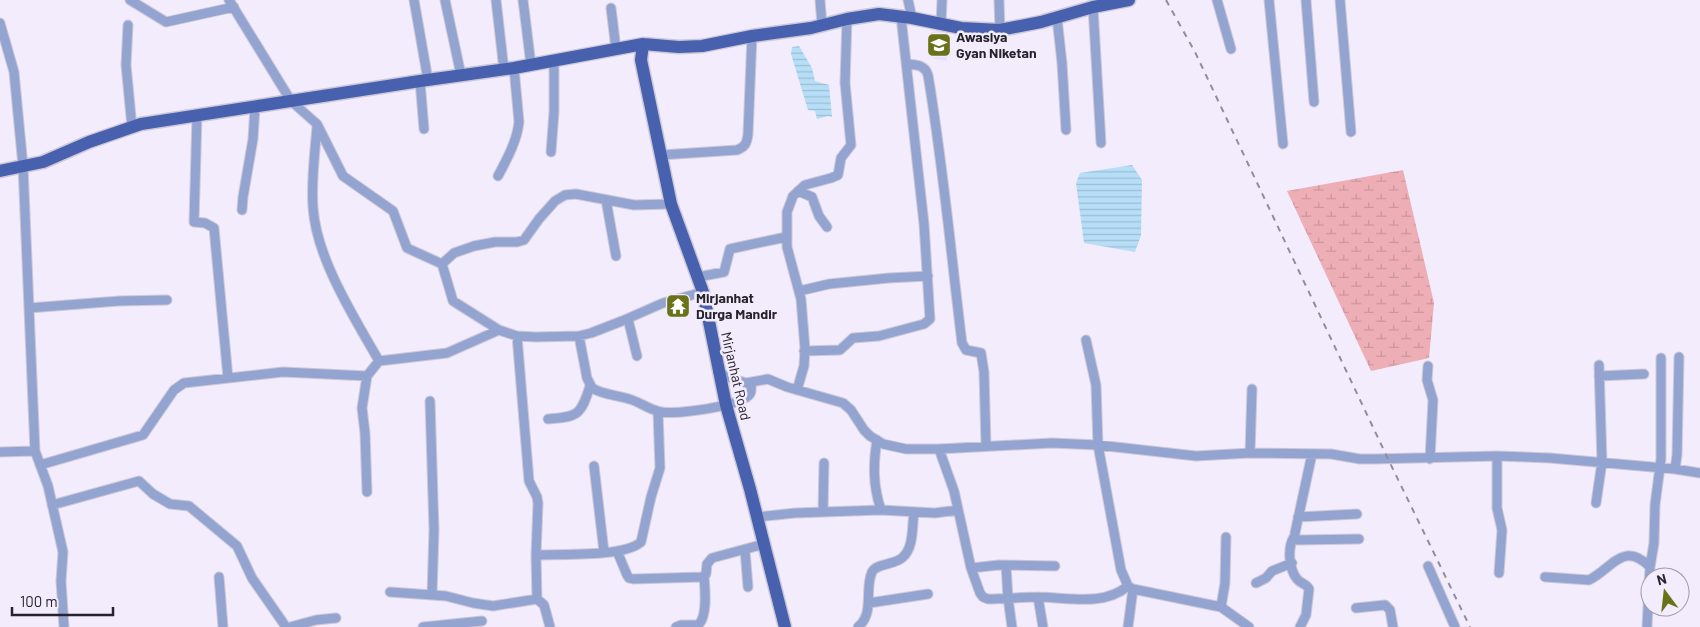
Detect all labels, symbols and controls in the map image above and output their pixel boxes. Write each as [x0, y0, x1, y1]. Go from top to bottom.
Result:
place label: Awasiya Gyan Niketan [956, 28, 1037, 61]
school or university icon: Awasiya Gyan Niketan [926, 32, 952, 58]
place label: Mirjanhat Durga Mandir [696, 289, 778, 322]
temple icon: Mirjanhat Durga Mandir [665, 293, 691, 319]
street label: Mirjanhat Road [718, 330, 755, 422]
north arrow [1640, 567, 1690, 617]
text: N [1655, 570, 1668, 588]
scale bar [12, 584, 114, 616]
text: 100 m [20, 592, 58, 610]

